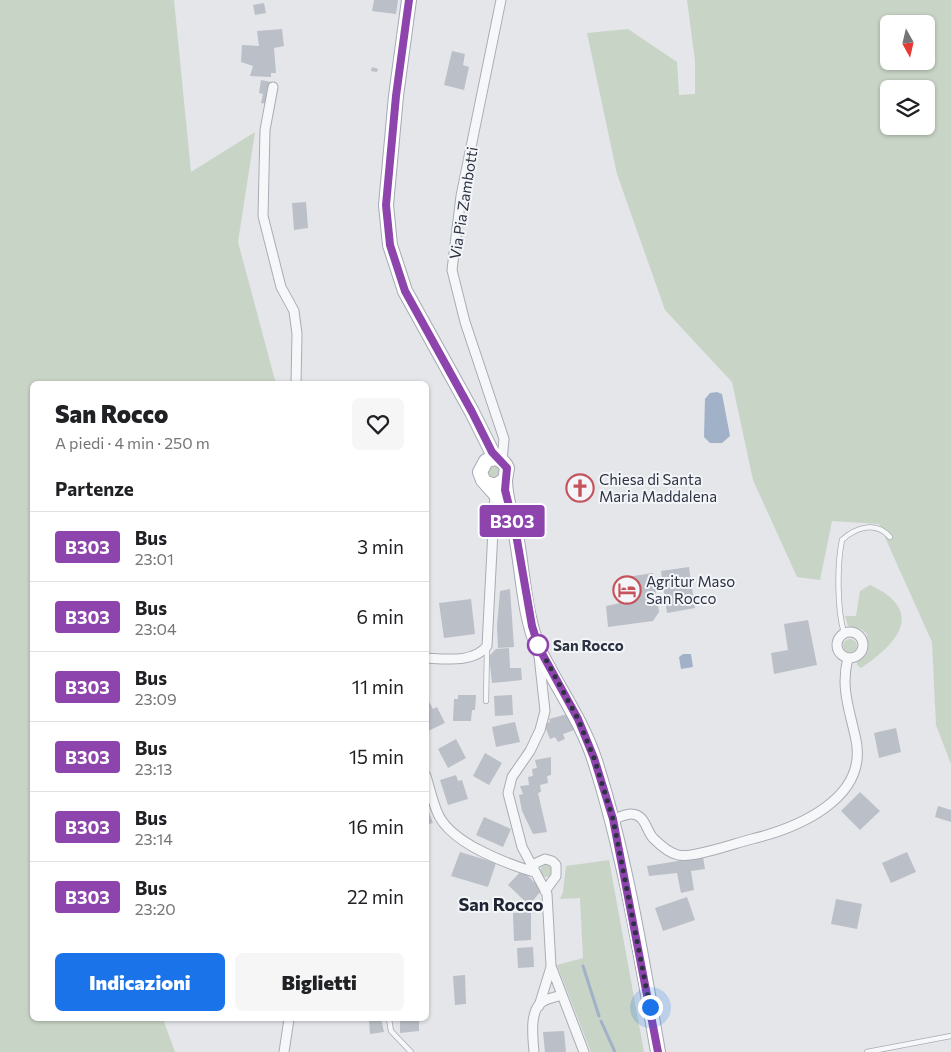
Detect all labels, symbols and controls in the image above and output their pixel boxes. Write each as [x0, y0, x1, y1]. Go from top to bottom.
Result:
north arrow [880, 15, 935, 70]
map controls [880, 15, 935, 135]
button: layers [880, 80, 935, 135]
street label: Via Pia Zambotti [445, 145, 481, 261]
button: heart [352, 398, 404, 450]
text: San Rocco [55, 399, 168, 428]
text: A piedi · 4 min · 250 m [55, 433, 210, 452]
place label: Chiesa di Santa Maria Maddalena [599, 470, 717, 505]
church icon: Chiesa di Santa Maria Maddalena [565, 473, 595, 503]
text: Partenze [55, 477, 134, 500]
line badge: B303 [477, 505, 547, 537]
text: B303 [490, 510, 534, 532]
text: Bus [135, 526, 167, 549]
text: 3 min [357, 535, 404, 558]
text: B303 [65, 536, 110, 558]
text: 23:01 [135, 549, 174, 568]
place label: Agritur Maso San Rocco [646, 572, 735, 607]
hotel icon: Agritur Maso San Rocco [612, 575, 642, 605]
text: Bus [135, 596, 167, 619]
text: 6 min [356, 605, 404, 628]
text: B303 [65, 606, 110, 628]
text: 23:04 [135, 619, 177, 638]
marker: San Rocco [527, 634, 549, 656]
place label: San Rocco [553, 636, 624, 654]
text: Bus [135, 666, 167, 689]
text: 11 min [352, 675, 404, 698]
text: B303 [65, 676, 110, 698]
text: 23:09 [135, 689, 177, 708]
text: Bus [135, 736, 167, 759]
text: 15 min [349, 745, 404, 768]
text: B303 [65, 746, 110, 768]
text: 23:13 [135, 759, 173, 778]
text: Bus [135, 806, 167, 829]
text: 16 min [348, 815, 404, 838]
text: B303 [65, 816, 110, 838]
text: 23:14 [135, 829, 173, 848]
text: Bus [135, 876, 167, 899]
text: 22 min [347, 885, 404, 908]
text: B303 [65, 886, 110, 908]
district label: San Rocco [459, 893, 544, 915]
text: 23:20 [135, 899, 176, 918]
button: Indicazioni [55, 953, 225, 1011]
button: Biglietti [235, 953, 404, 1011]
your location [638, 995, 663, 1020]

